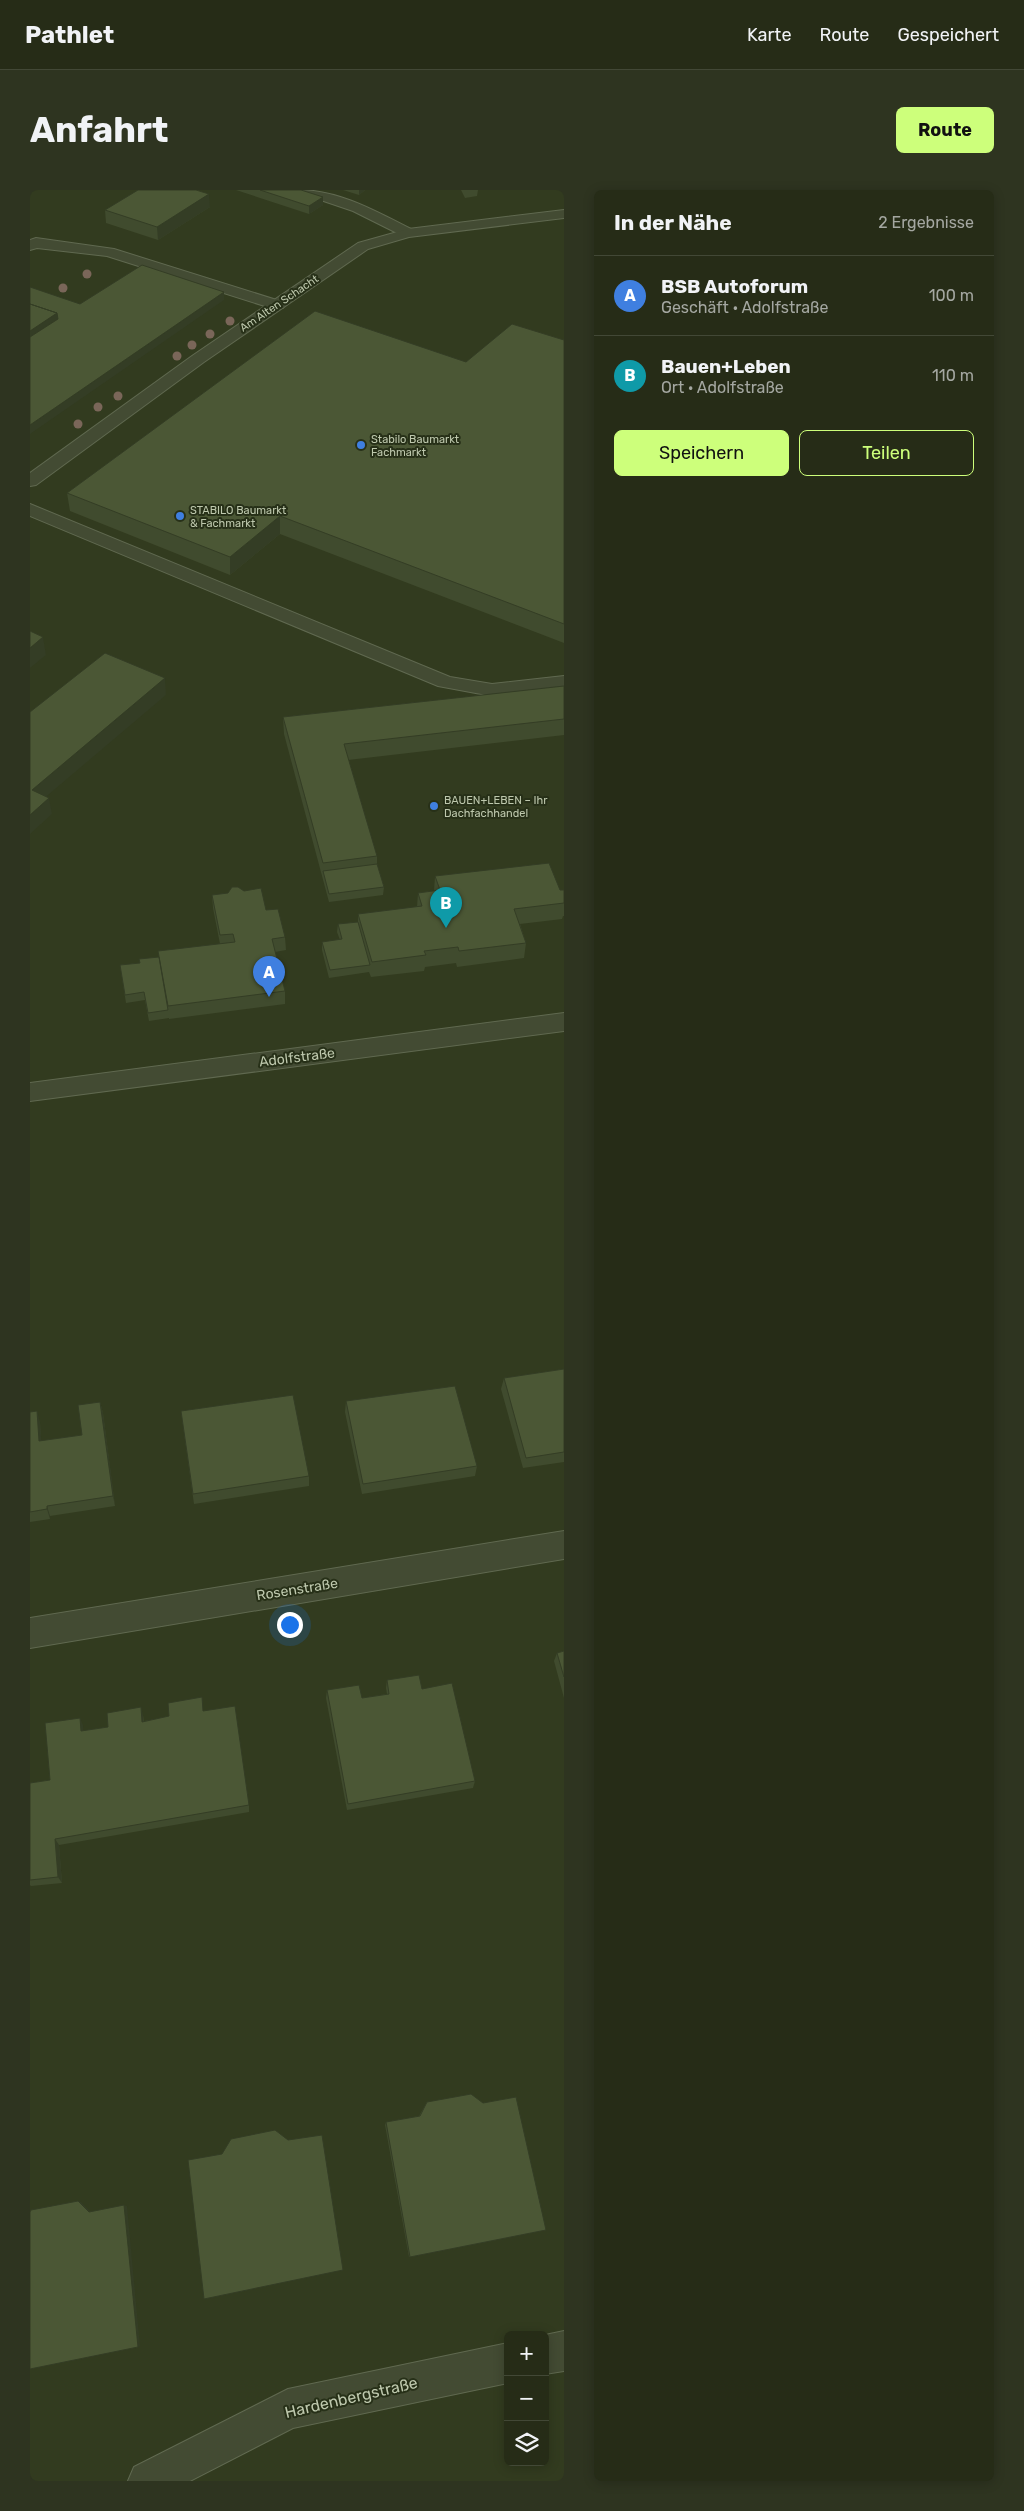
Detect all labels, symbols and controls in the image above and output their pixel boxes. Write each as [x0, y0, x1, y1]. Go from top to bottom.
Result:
text: Pathlet [25, 21, 114, 49]
text: Karte [747, 24, 791, 46]
text: Route [819, 24, 869, 46]
text: Gespeichert [897, 24, 999, 46]
button: Route [896, 107, 994, 153]
text: Anfahrt [30, 109, 168, 151]
text: In der Nähe [614, 210, 732, 235]
text: 2 Ergebnisse [878, 213, 974, 232]
street label: Am Alten Schacht [237, 272, 322, 335]
text: BSB Autoforum [661, 275, 808, 298]
text: A [624, 286, 636, 305]
text: 100 m [929, 286, 974, 305]
text: Geschäft · Adolfstraße [661, 298, 828, 317]
text: Bauen+Leben [661, 355, 791, 378]
text: B [624, 366, 636, 385]
text: 110 m [932, 366, 974, 385]
text: Ort · Adolfstraße [661, 378, 784, 397]
button: Speichern [614, 430, 789, 476]
button: Teilen [799, 430, 974, 476]
place label: Stabilo Baumarkt Fachmarkt [371, 433, 460, 459]
marker: Stabilo Baumarkt Fachmarkt [355, 439, 367, 451]
place label: STABILO Baumarkt & Fachmarkt [190, 504, 287, 530]
marker: STABILO Baumarkt & Fachmarkt [174, 510, 186, 522]
place label: BAUEN+LEBEN – Ihr Dachfachhandel [444, 794, 548, 820]
marker: BAUEN+LEBEN – Ihr Dachfachhandel [428, 800, 440, 812]
pin: B [430, 887, 462, 928]
pin: A [253, 956, 285, 997]
street label: Adolfstraße [258, 1044, 336, 1071]
street label: Rosenstraße [255, 1575, 339, 1604]
your location [277, 1612, 303, 1638]
map controls [504, 2331, 549, 2466]
button: + [504, 2331, 549, 2376]
street label: Hardenbergstraße [283, 2373, 419, 2422]
button: − [504, 2376, 549, 2421]
button: layers [504, 2421, 549, 2466]

